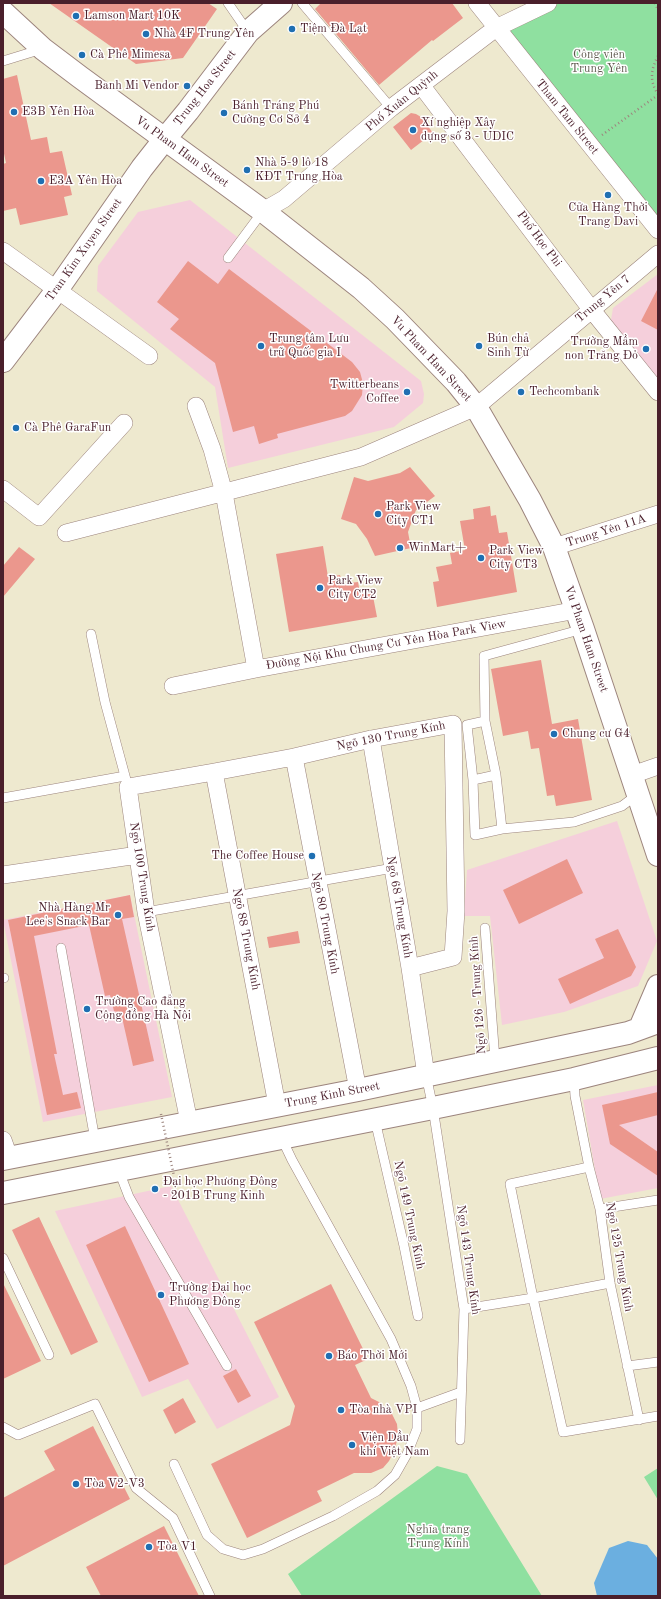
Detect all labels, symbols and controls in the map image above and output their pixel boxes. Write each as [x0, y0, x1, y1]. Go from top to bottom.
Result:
place label: Lamson Mart 10K [84, 9, 180, 23]
marker: Lamson Mart 10K [71, 11, 81, 21]
place label: Tiệm Đà Lạt [300, 22, 367, 36]
marker: Tiệm Đà Lạt [287, 24, 297, 34]
place label: Nhà 4F Trung Yên [154, 27, 254, 41]
marker: Nhà 4F Trung Yên [141, 29, 151, 39]
street label: Trung Hoa Street [171, 47, 239, 129]
place label: Cà Phê Mimesa [90, 48, 170, 62]
park label: Công viên Trung Yên [571, 48, 627, 76]
marker: Cà Phê Mimesa [77, 50, 87, 60]
street label: Phố Xuân Quỳnh [363, 67, 441, 135]
street label: Tham Tam Street [532, 77, 602, 157]
place label: Banh Mi Vendor [95, 79, 179, 93]
marker: Banh Mi Vendor [182, 81, 192, 91]
place label: Bánh Tráng Phú Cường Cơ Sở 4 [232, 99, 319, 127]
place label: E3B Yên Hòa [22, 105, 94, 119]
marker: E3B Yên Hòa [9, 107, 19, 117]
marker: Bánh Tráng Phú Cường Cơ Sở 4 [219, 108, 229, 118]
street label: Vu Pham Ham Street [132, 113, 232, 191]
place label: Xí nghiệp Xây dựng số 3 - UDIC [421, 116, 514, 144]
marker: Xí nghiệp Xây dựng số 3 - UDIC [408, 125, 418, 135]
place label: Nhà 5-9 lô 18 KĐT Trung Hòa [255, 156, 343, 184]
marker: Nhà 5-9 lô 18 KĐT Trung Hòa [242, 165, 252, 175]
place label: E3A Yên Hòa [49, 174, 122, 188]
marker: E3A Yên Hòa [36, 176, 46, 186]
marker: Cửa Hàng Thời Trang Davi [603, 190, 613, 200]
street label: Tran Kim Xuyen Street [43, 196, 125, 304]
place label: Cửa Hàng Thời Trang Davi [568, 201, 648, 229]
street label: Phố Học Phi [513, 208, 565, 270]
street label: Trung Yên 7 [573, 272, 633, 326]
street label: Vu Pham Ham Street [388, 313, 474, 405]
place label: Trung tâm Lưu trữ Quốc gia I [269, 332, 349, 360]
place label: Bún chả Sinh Từ [487, 332, 529, 360]
place label: Trường Mầm non Trăng Đỏ [565, 335, 638, 363]
marker: Trung tâm Lưu trữ Quốc gia I [256, 341, 266, 351]
marker: Bún chả Sinh Từ [474, 341, 484, 351]
marker: Trường Mầm non Trăng Đỏ [641, 344, 651, 354]
place label: Twitterbeans Coffee [330, 378, 399, 406]
place label: Techcombank [529, 385, 600, 399]
marker: Twitterbeans Coffee [402, 387, 412, 397]
marker: Techcombank [516, 387, 526, 397]
place label: Cà Phê GaraFun [24, 421, 111, 435]
marker: Cà Phê GaraFun [11, 423, 21, 433]
place label: Park View City CT1 [386, 500, 441, 528]
marker: Park View City CT1 [373, 509, 383, 519]
street label: Trung Yên 11A [564, 511, 648, 551]
place label: WinMart+ [408, 541, 466, 555]
marker: WinMart+ [395, 543, 405, 553]
place label: Park View City CT3 [489, 544, 544, 572]
marker: Park View City CT3 [476, 553, 486, 563]
place label: Park View City CT2 [328, 574, 383, 602]
marker: Park View City CT2 [315, 583, 325, 593]
street label: Vu Pham Ham Street [561, 584, 611, 694]
street label: Đường Nội Khu Chung Cư Yên Hòa Park View [265, 617, 507, 673]
street label: Ngõ 130 Trung Kính [335, 718, 447, 754]
place label: Chung cư G4 [562, 727, 630, 741]
marker: Chung cư G4 [549, 729, 559, 739]
street label: Ngõ 100 Trung Kính [126, 821, 158, 933]
place label: The Coffee House [211, 849, 304, 863]
marker: The Coffee House [307, 851, 317, 861]
street label: Ngõ 68 Trung Kính [383, 855, 415, 959]
street label: Ngõ 80 Trung Kính [308, 871, 342, 975]
street label: Ngõ 88 Trung Kính [229, 887, 263, 991]
place label: Nhà Hàng Mr Lee's Snack Bar [26, 901, 110, 929]
marker: Nhà Hàng Mr Lee's Snack Bar [113, 910, 123, 920]
street label: Ngõ 126 - Trung Kính [467, 935, 489, 1055]
place label: Trường Cao đẳng Cộng đồng Hà Nội [95, 995, 191, 1023]
marker: Trường Cao đẳng Cộng đồng Hà Nội [82, 1004, 92, 1014]
street label: Trung Kinh Street [283, 1079, 381, 1111]
street label: Ngõ 149 Trung Kính [390, 1159, 428, 1271]
place label: Đại học Phương Đông - 201B Trung Kinh [163, 1175, 277, 1203]
marker: Đại học Phương Đông - 201B Trung Kinh [150, 1184, 160, 1194]
street label: Ngõ 125 Trung Kính [602, 1201, 636, 1313]
street label: Ngõ 143 Trung Kính [453, 1204, 483, 1316]
place label: Trường Đại học Phương Đông [169, 1281, 251, 1309]
marker: Trường Đại học Phương Đông [156, 1290, 166, 1300]
place label: Báo Thời Mới [337, 1349, 407, 1363]
marker: Báo Thời Mới [324, 1351, 334, 1361]
place label: Tòa nhà VPI [349, 1403, 417, 1417]
marker: Tòa nhà VPI [336, 1405, 346, 1415]
place label: Viện Dầu khí Việt Nam [360, 1431, 429, 1459]
marker: Viện Dầu khí Việt Nam [347, 1440, 357, 1450]
place label: Tòa V2-V3 [84, 1477, 145, 1491]
marker: Tòa V2-V3 [71, 1479, 81, 1489]
park label: Nghĩa trang Trung Kính [407, 1523, 469, 1551]
place label: Tòa V1 [157, 1540, 197, 1554]
marker: Tòa V1 [144, 1542, 154, 1552]

